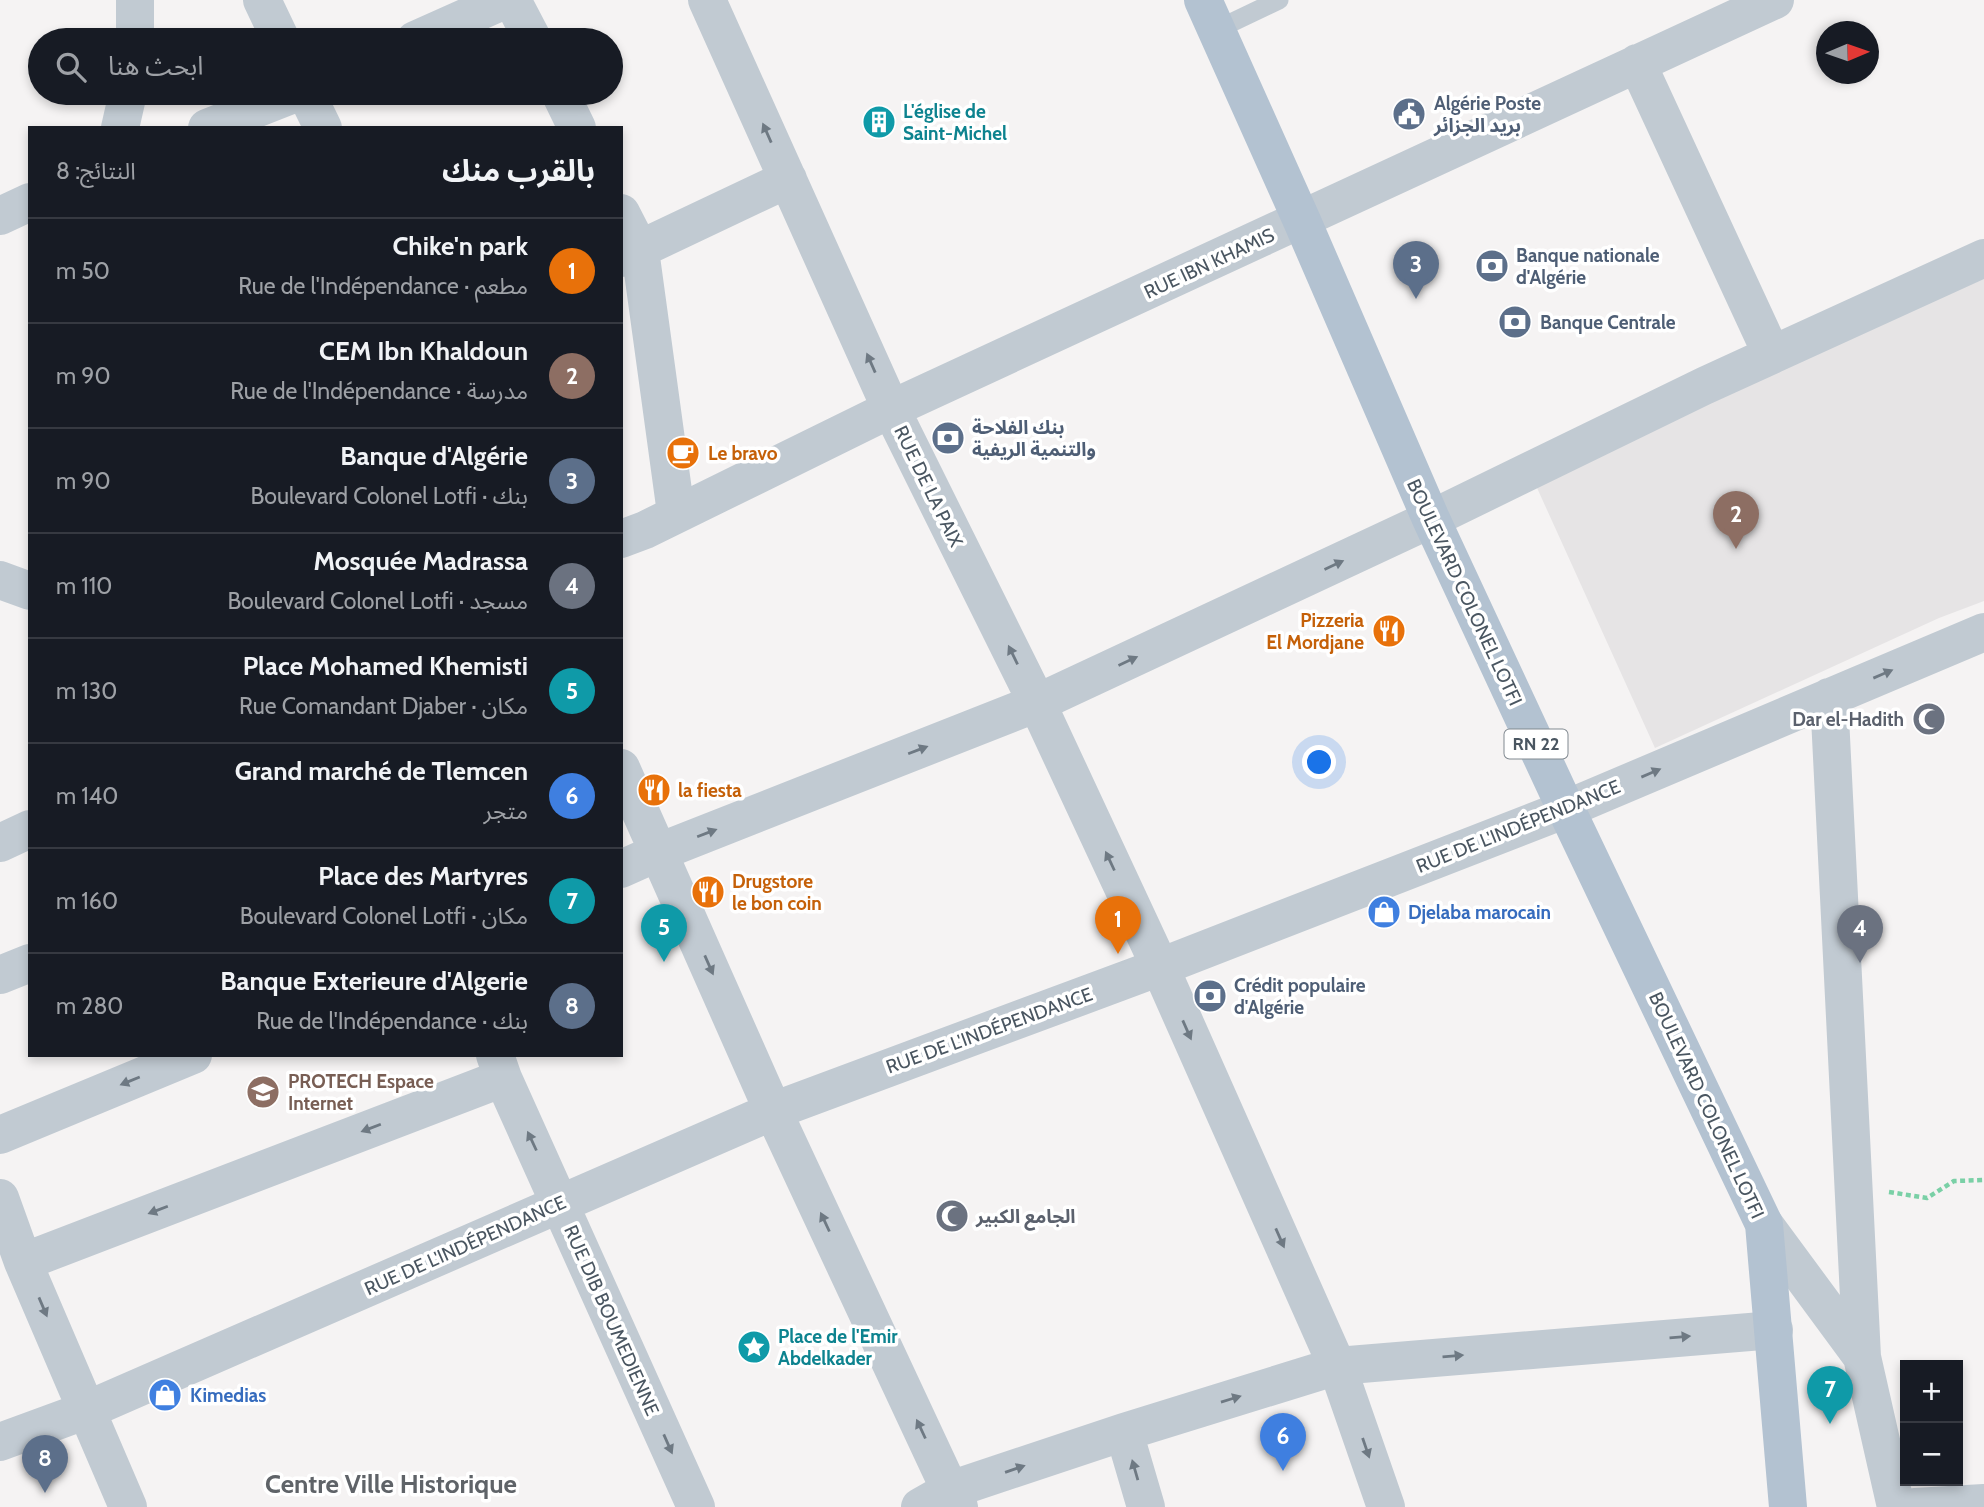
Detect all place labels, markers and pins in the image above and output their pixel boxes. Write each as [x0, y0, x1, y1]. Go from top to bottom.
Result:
place label: Algérie Poste بريد الجزائر [1433, 92, 1541, 137]
public building icon: Algérie Poste بريد الجزائر [1390, 95, 1428, 133]
place label: L'église de Saint-Michel [903, 100, 1007, 145]
building icon: L'église de Saint-Michel [860, 103, 898, 141]
pin: 3 [1393, 241, 1439, 299]
place label: Banque nationale d'Algérie [1516, 244, 1660, 289]
bank icon: Banque nationale d'Algérie [1473, 247, 1511, 285]
bank icon: Banque Centrale [1496, 303, 1534, 341]
place label: Banque Centrale [1540, 311, 1676, 334]
place label: بنك الفلاحة والتنمية الريفية [972, 416, 1096, 461]
bank icon: بنك الفلاحة والتنمية الريفية [929, 419, 967, 457]
cafe icon: Le bravo [664, 434, 702, 472]
place label: Le bravo [708, 442, 778, 465]
pin: 2 [1713, 491, 1759, 549]
place label: Pizzeria El Mordjane [1266, 609, 1365, 654]
restaurant icon: Pizzeria El Mordjane [1370, 612, 1408, 650]
mosque icon: Dar el-Hadith [1910, 700, 1948, 738]
place label: Dar el-Hadith [1792, 708, 1904, 731]
restaurant icon: la fiesta [635, 771, 673, 809]
place label: la fiesta [678, 779, 742, 802]
place label: Drugstore le bon coin [732, 870, 822, 915]
restaurant icon: Drugstore le bon coin [689, 873, 727, 911]
shop icon: Djelaba marocain [1365, 893, 1403, 931]
pin: 1 [1095, 896, 1141, 954]
place label: Djelaba marocain [1408, 901, 1551, 924]
pin: 5 [641, 904, 687, 962]
pin: 4 [1837, 905, 1883, 963]
place label: Crédit populaire d'Algérie [1234, 974, 1366, 1019]
bank icon: Crédit populaire d'Algérie [1191, 977, 1229, 1015]
place label: PROTECH Espace Internet [288, 1070, 434, 1115]
school or university icon: PROTECH Espace Internet [244, 1073, 282, 1111]
mosque icon: الجامع الكبير [933, 1197, 971, 1235]
place label: الجامع الكبير [975, 1205, 1076, 1231]
place label: Place de l'Emir Abdelkader [778, 1325, 898, 1370]
place icon: Place de l'Emir Abdelkader [735, 1328, 773, 1366]
pin: 7 [1807, 1366, 1853, 1424]
shop icon: Kimedias [146, 1376, 184, 1414]
place label: Kimedias [190, 1384, 266, 1407]
pin: 6 [1260, 1413, 1306, 1471]
pin: 8 [22, 1435, 68, 1493]

